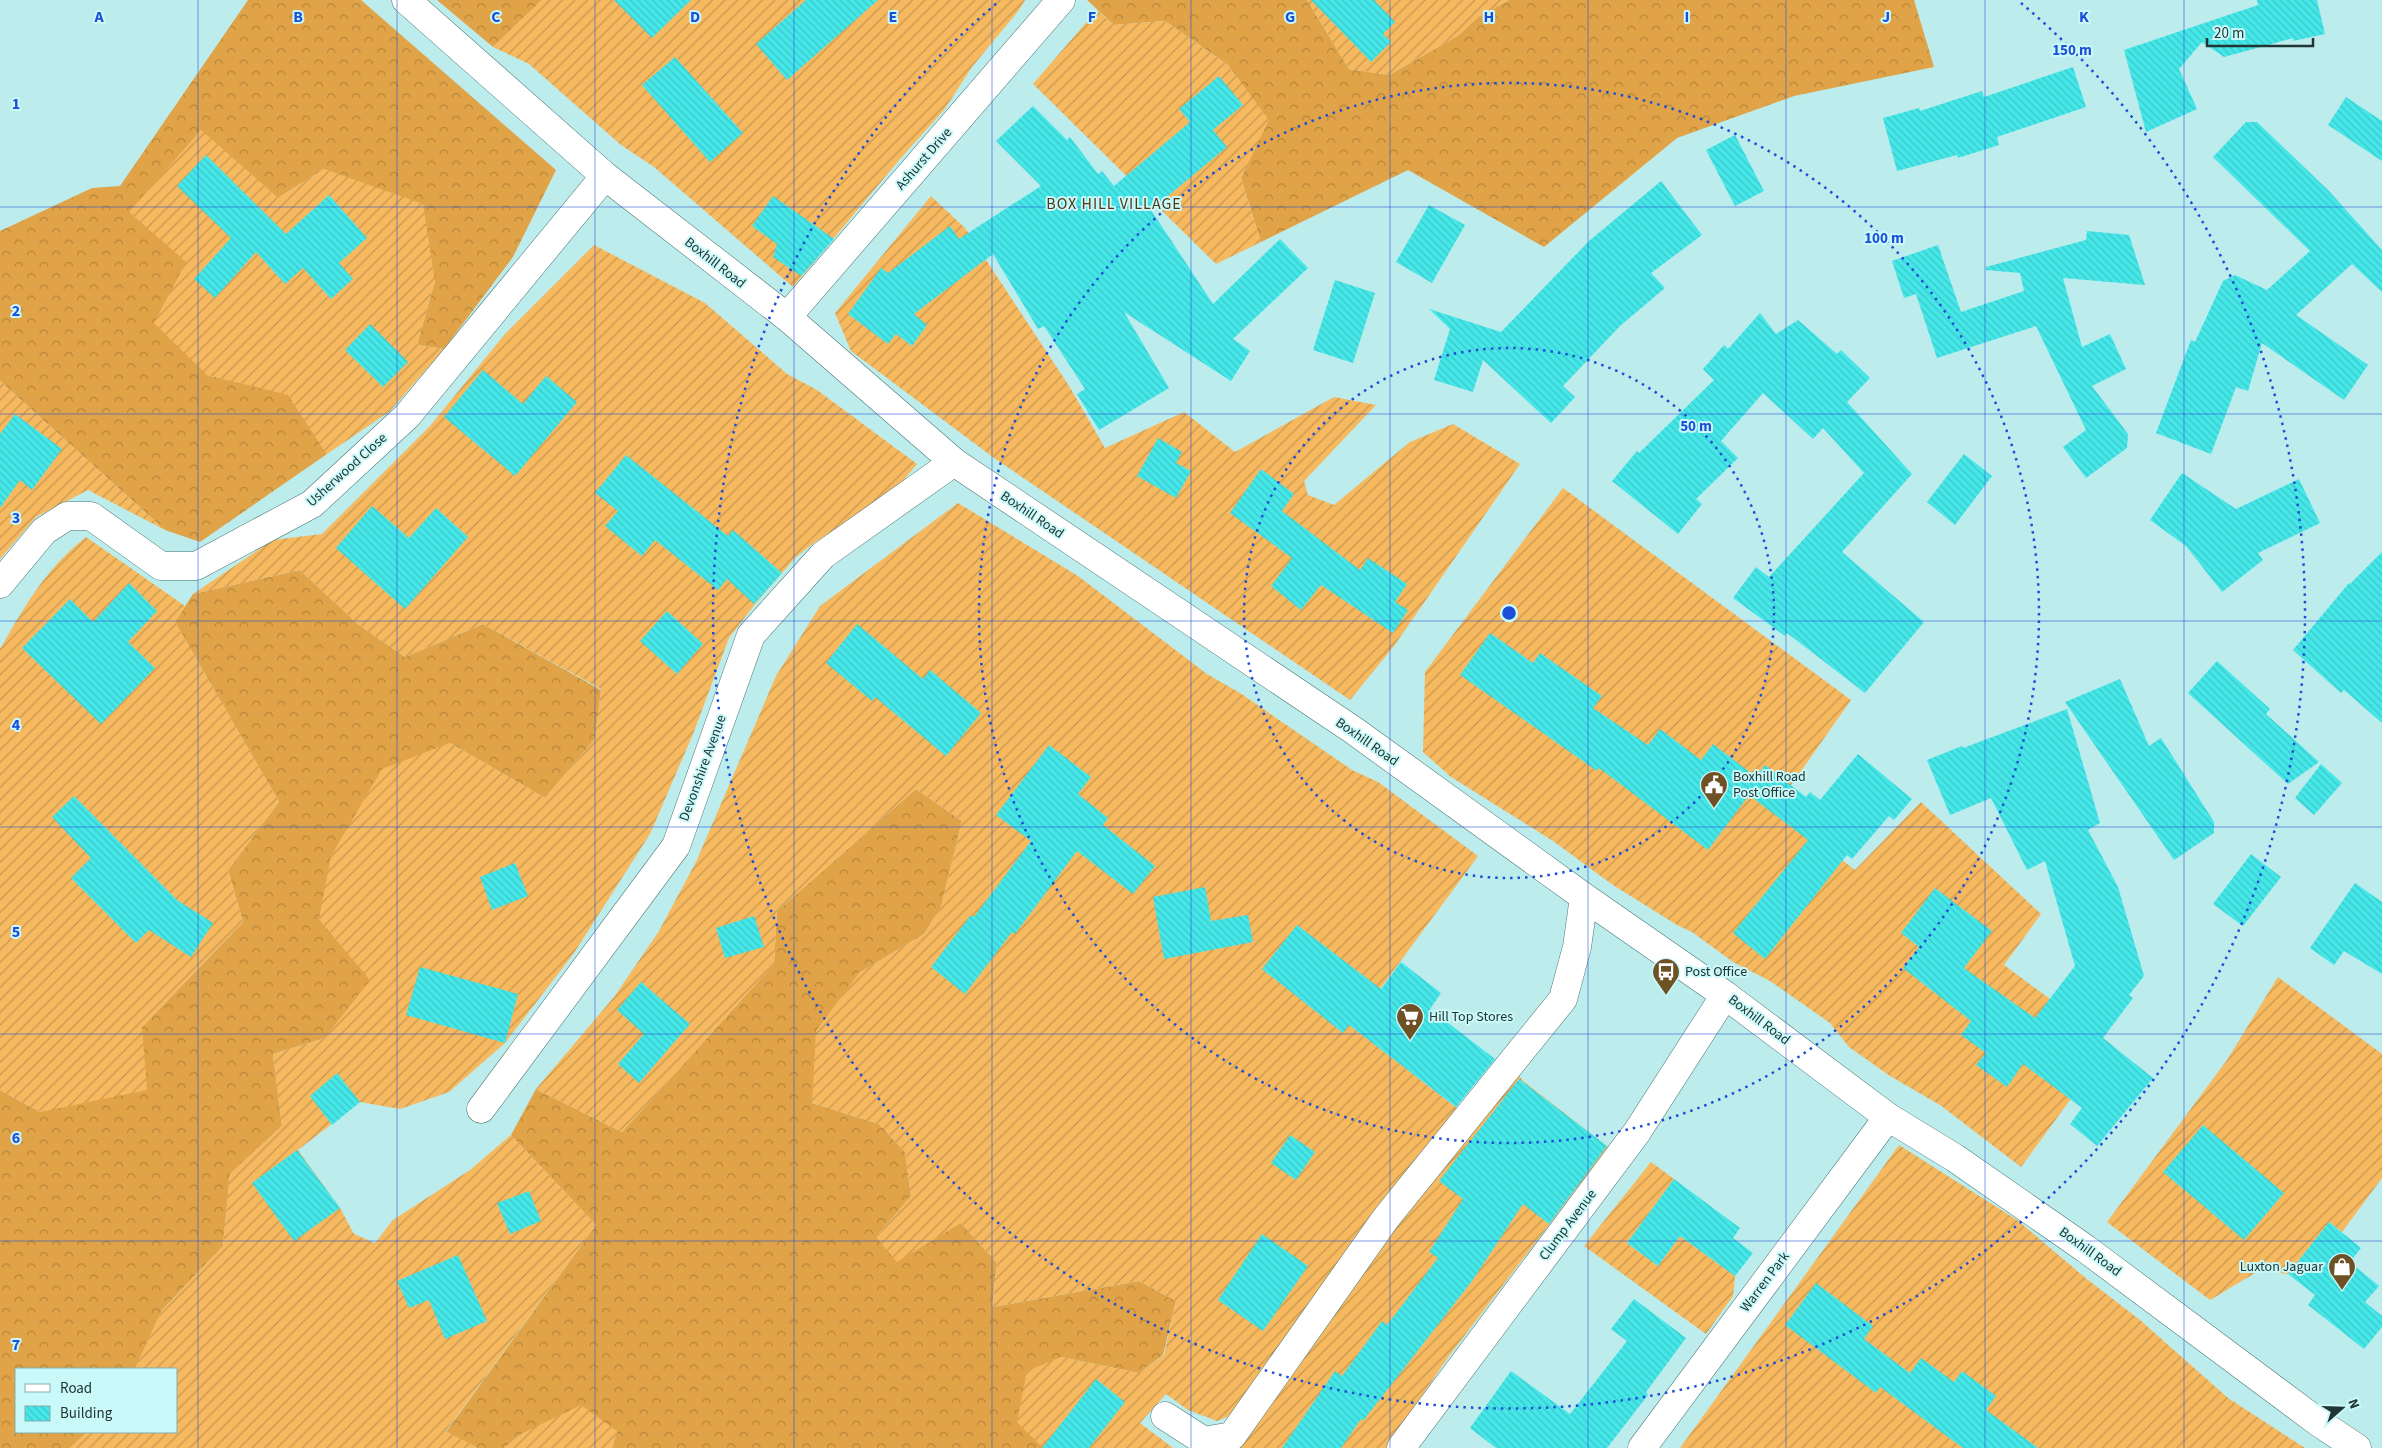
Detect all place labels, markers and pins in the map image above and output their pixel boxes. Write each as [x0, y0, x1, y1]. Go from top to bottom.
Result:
centre of rings [1500, 604, 1518, 622]
place label: Boxhill Road Post Office [1733, 767, 1806, 803]
public building icon: Boxhill Road Post Office [1699, 770, 1729, 809]
bus stop icon: Post Office [1651, 957, 1681, 996]
place label: Post Office [1685, 962, 1747, 982]
supermarket icon: Hill Top Stores [1395, 1002, 1425, 1041]
place label: Hill Top Stores [1429, 1007, 1513, 1027]
shop icon: Luxton Jaguar [2327, 1252, 2357, 1291]
place label: Luxton Jaguar [2240, 1257, 2323, 1277]

